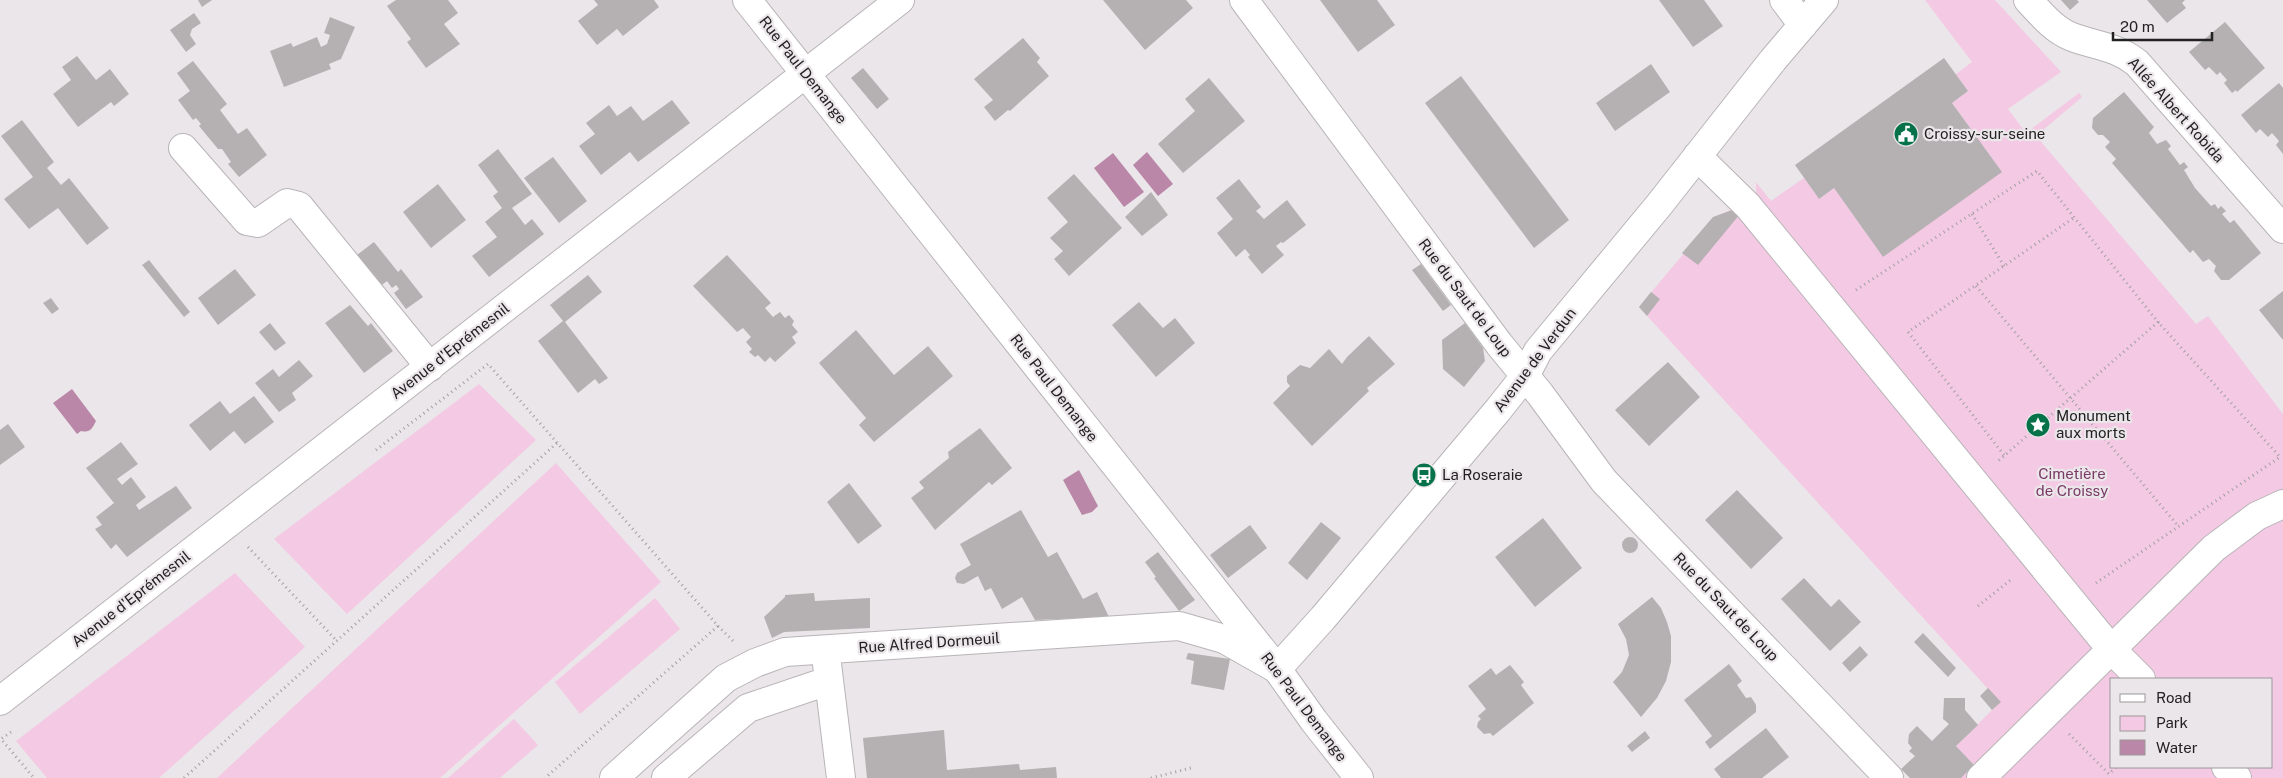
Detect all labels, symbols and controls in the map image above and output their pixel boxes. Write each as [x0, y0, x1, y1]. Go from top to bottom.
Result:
scale bar [2113, 10, 2212, 42]
street label: Rue Paul Demange [756, 13, 851, 127]
text: 20 m [2120, 18, 2155, 35]
street label: Allée Albert Robida [2125, 54, 2228, 166]
public building icon: Croissy-sur-seine [1893, 121, 1919, 147]
place label: Croissy-sur-seine [1924, 125, 2045, 142]
street label: Rue du Saut de Loup [1415, 235, 1515, 360]
street label: Avenue d'Eprémesnil [387, 299, 512, 402]
street label: Avenue de Verdun [1490, 304, 1579, 415]
street label: Rue Paul Demange [1007, 331, 1102, 445]
place label: Monument aux morts [2056, 407, 2131, 441]
place icon: Monument aux morts [2025, 412, 2051, 438]
bus stop icon: La Roseraie [1411, 462, 1437, 488]
park label: Cimetière de Croissy [2036, 465, 2108, 499]
place label: La Roseraie [1442, 466, 1523, 483]
street label: Avenue d'Eprémesnil [68, 547, 193, 650]
street label: Rue du Saut de Loup [1670, 549, 1782, 664]
street label: Rue Alfred Dormeuil [858, 629, 1000, 656]
street label: Rue Paul Demange [1258, 649, 1351, 764]
legend [2110, 678, 2273, 768]
text: Road [2156, 689, 2192, 706]
text: Park [2156, 714, 2188, 731]
text: Water [2156, 739, 2198, 756]

